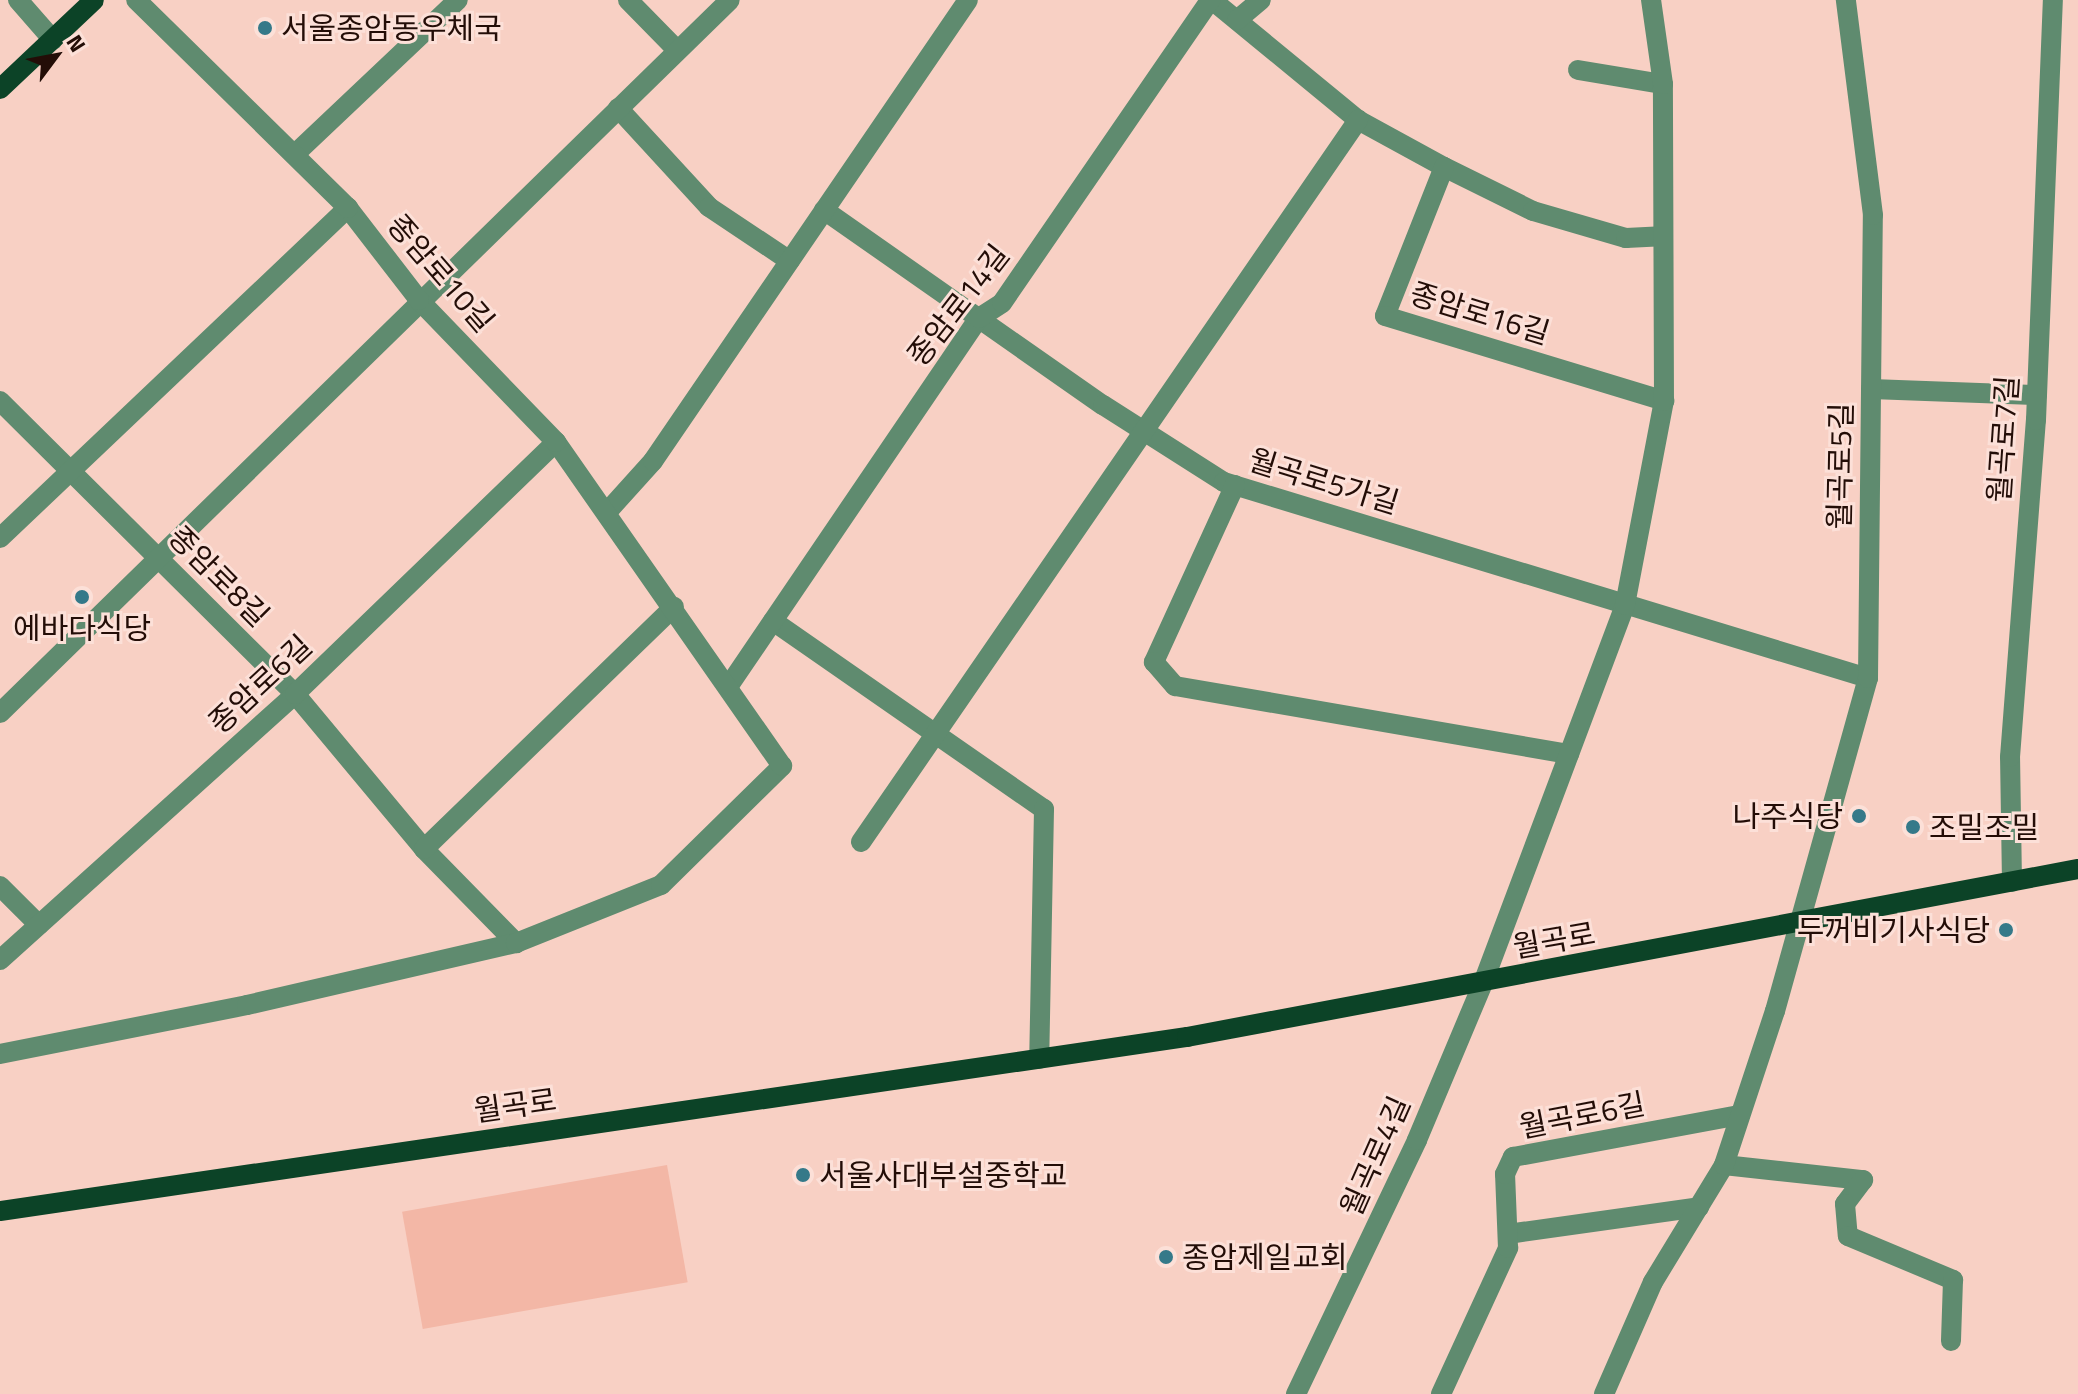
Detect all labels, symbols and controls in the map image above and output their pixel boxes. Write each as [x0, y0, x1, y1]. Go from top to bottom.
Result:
place label: 서울종암동우체국 [281, 10, 502, 46]
north arrow [16, 16, 96, 96]
marker: 서울종암동우체국 [256, 19, 274, 37]
text: N [58, 28, 95, 59]
street label: 종암로10길 [380, 207, 502, 339]
street label: 종암로14길 [899, 237, 1017, 373]
street label: 종암로16길 [1406, 275, 1554, 351]
street label: 월곡로7길 [1981, 374, 2025, 504]
street label: 월곡로5길 [1821, 402, 1859, 530]
street label: 월곡로5가길 [1245, 441, 1403, 521]
street label: 종암로8길 [161, 518, 277, 634]
marker: 에바다식당 [73, 588, 91, 606]
place label: 에바다식당 [13, 610, 151, 646]
street label: 종암로6길 [201, 627, 319, 741]
place label: 나주식당 [1733, 798, 1843, 834]
marker: 나주식당 [1850, 807, 1868, 825]
place label: 조밀조밀 [1929, 809, 2039, 845]
marker: 조밀조밀 [1904, 818, 1922, 836]
place label: 두꺼비기사식당 [1797, 912, 1990, 948]
street label: 월곡로 [1510, 915, 1598, 965]
marker: 두꺼비기사식당 [1997, 921, 2015, 939]
street label: 월곡로 [471, 1081, 559, 1129]
street label: 월곡로6길 [1516, 1085, 1648, 1145]
street label: 월곡로4길 [1333, 1091, 1417, 1221]
place label: 서울사대부설중학교 [819, 1157, 1067, 1193]
marker: 서울사대부설중학교 [794, 1166, 812, 1184]
place label: 종암제일교회 [1182, 1239, 1348, 1275]
marker: 종암제일교회 [1157, 1248, 1175, 1266]

